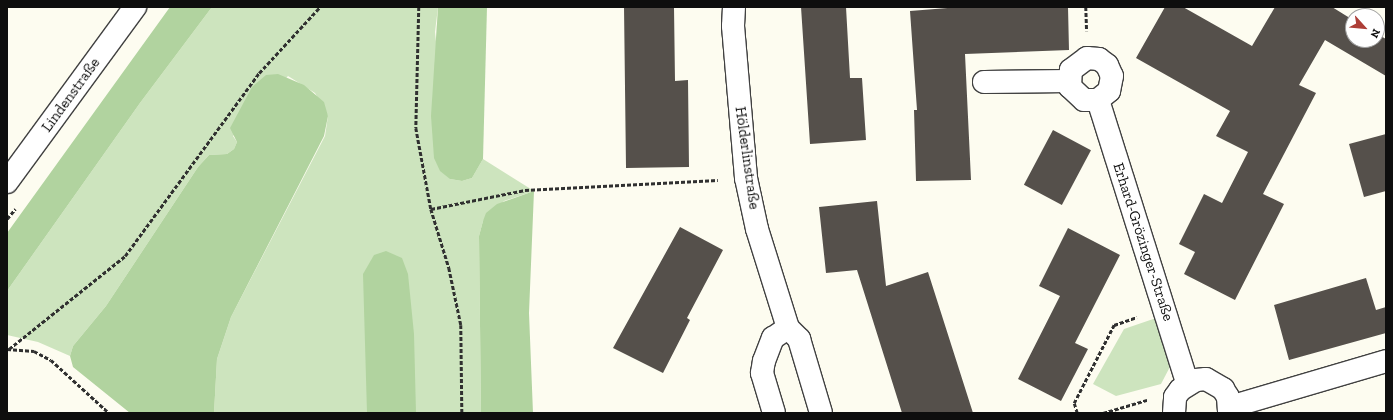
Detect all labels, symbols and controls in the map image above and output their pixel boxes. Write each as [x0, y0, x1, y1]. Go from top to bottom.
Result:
north arrow [1345, 8, 1385, 48]
text: N [1368, 27, 1383, 40]
street label: Lindenstraße [38, 54, 104, 136]
street label: Hölderlinstraße [731, 106, 763, 210]
street label: Erhard-Grözinger-Straße [1109, 161, 1177, 323]

